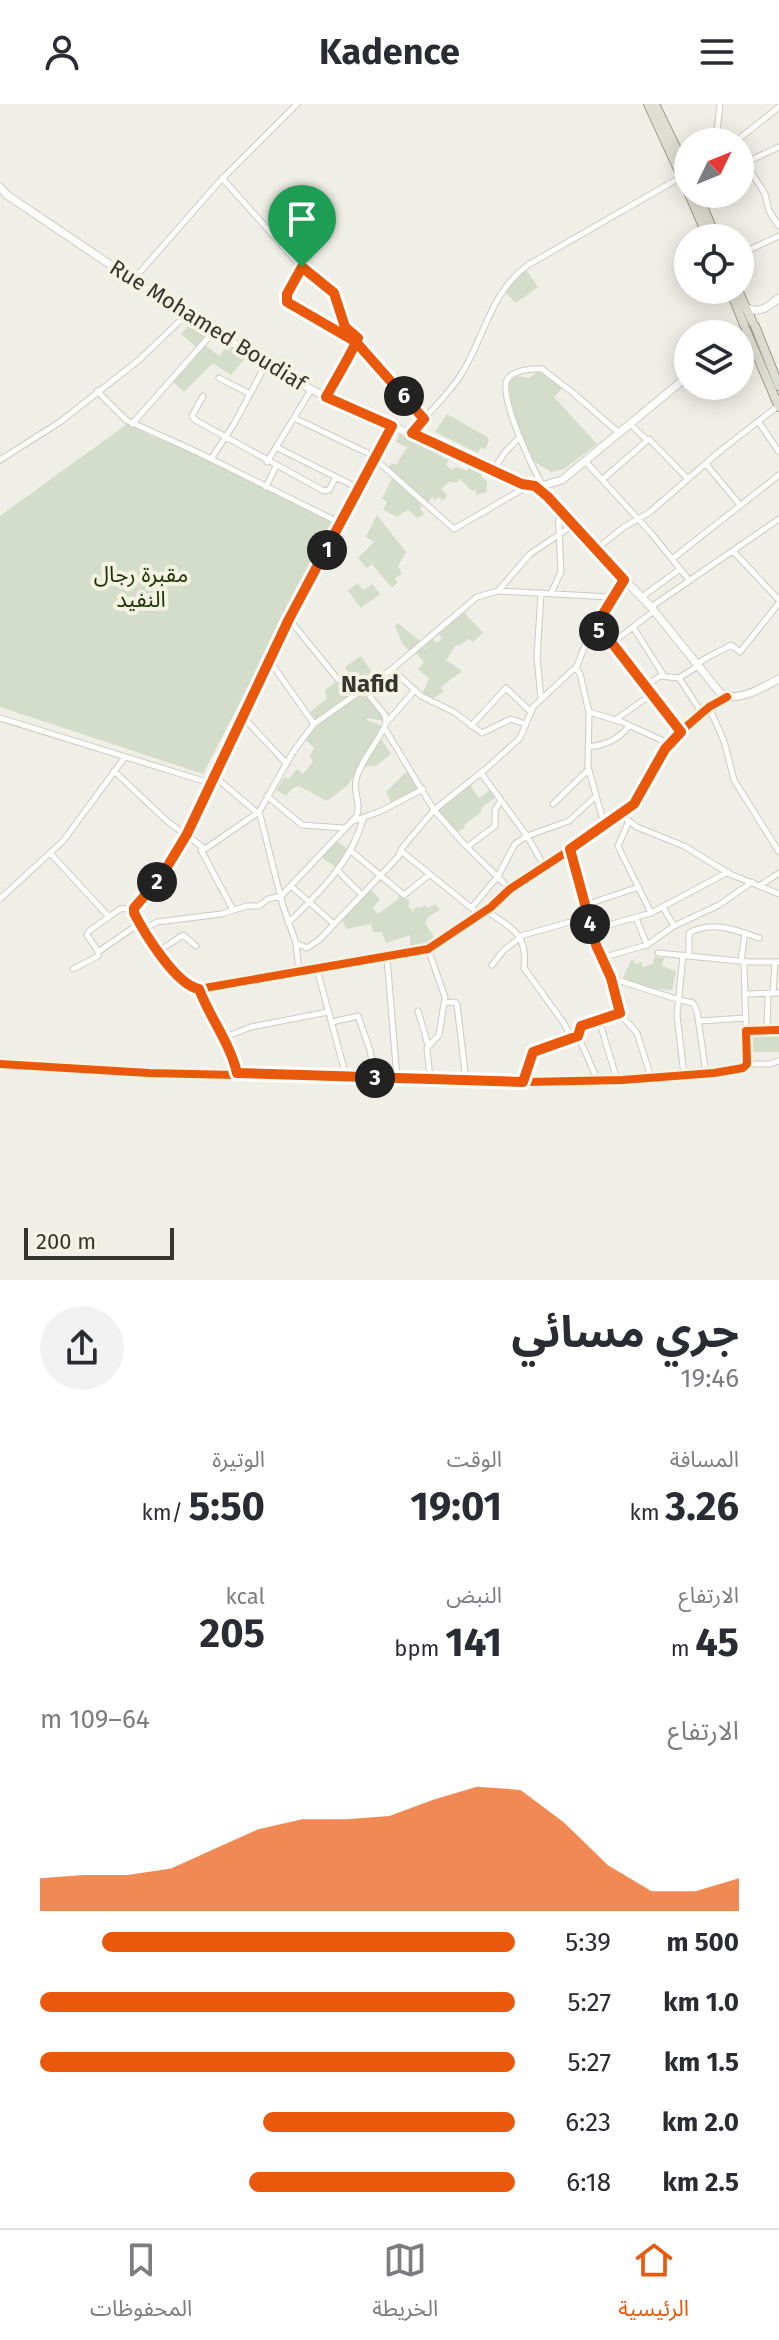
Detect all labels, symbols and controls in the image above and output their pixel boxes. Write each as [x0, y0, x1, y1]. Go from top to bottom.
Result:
icon: person [40, 30, 84, 74]
text: Kadence [319, 30, 460, 74]
icon: menu [695, 30, 739, 74]
north arrow [674, 128, 754, 208]
map controls [674, 128, 754, 400]
pin [268, 185, 336, 267]
icon: arrive [280, 197, 324, 241]
button: locate [674, 224, 754, 304]
street label: Rue Mohamed Boudiaf [105, 254, 312, 397]
button: layers [674, 320, 754, 400]
pin: 6 [384, 376, 424, 416]
text: 6 [398, 382, 410, 409]
pin: 1 [307, 530, 347, 570]
text: 1 [322, 536, 332, 563]
park label: مقبرة رجال النفيد [94, 561, 188, 613]
pin: 5 [579, 611, 619, 651]
text: 5 [593, 617, 605, 644]
district label: Nafid [341, 670, 399, 698]
pin: 2 [137, 862, 177, 902]
text: 2 [151, 868, 163, 895]
pin: 4 [570, 904, 610, 944]
text: 4 [584, 910, 596, 937]
pin: 3 [355, 1058, 395, 1098]
text: 3 [369, 1064, 381, 1091]
scale bar [24, 1224, 174, 1260]
text: 200 m [36, 1228, 96, 1255]
button: share [40, 1306, 124, 1390]
text: جري مسائي [511, 1306, 739, 1359]
text: 19:46 [680, 1363, 739, 1394]
text: الوتيرة [212, 1446, 265, 1473]
text: الوقت [447, 1446, 502, 1473]
text: المسافة [670, 1446, 739, 1473]
text: 5:50 [189, 1483, 265, 1531]
text: 19:01 [410, 1483, 502, 1531]
text: 3.26 [665, 1483, 739, 1531]
text: /km [141, 1499, 189, 1526]
text: km [629, 1499, 665, 1526]
text: النبض [446, 1582, 502, 1609]
text: الارتفاع [679, 1582, 739, 1609]
text: kcal [225, 1583, 265, 1610]
text: 205 [199, 1610, 265, 1658]
text: 141 [445, 1619, 502, 1667]
text: 45 [695, 1619, 739, 1667]
text: bpm [394, 1635, 445, 1662]
text: m [671, 1635, 695, 1662]
text: 64–109 m [40, 1704, 150, 1735]
text: الارتفاع [668, 1716, 739, 1747]
text: 5:39 [565, 1927, 611, 1958]
text: 500 m [666, 1927, 739, 1958]
text: 5:27 [568, 1987, 611, 2018]
text: 1.0 km [663, 1987, 739, 2018]
text: 5:27 [568, 2047, 611, 2078]
text: 1.5 km [664, 2047, 739, 2078]
text: 6:23 [565, 2107, 611, 2138]
text: 2.0 km [662, 2107, 739, 2138]
text: 6:18 [566, 2167, 611, 2198]
text: 2.5 km [663, 2167, 739, 2198]
tab: المحفوظات [90, 2238, 192, 2332]
tab: الخريطة [372, 2238, 438, 2332]
tab: الرئيسية [618, 2238, 689, 2332]

